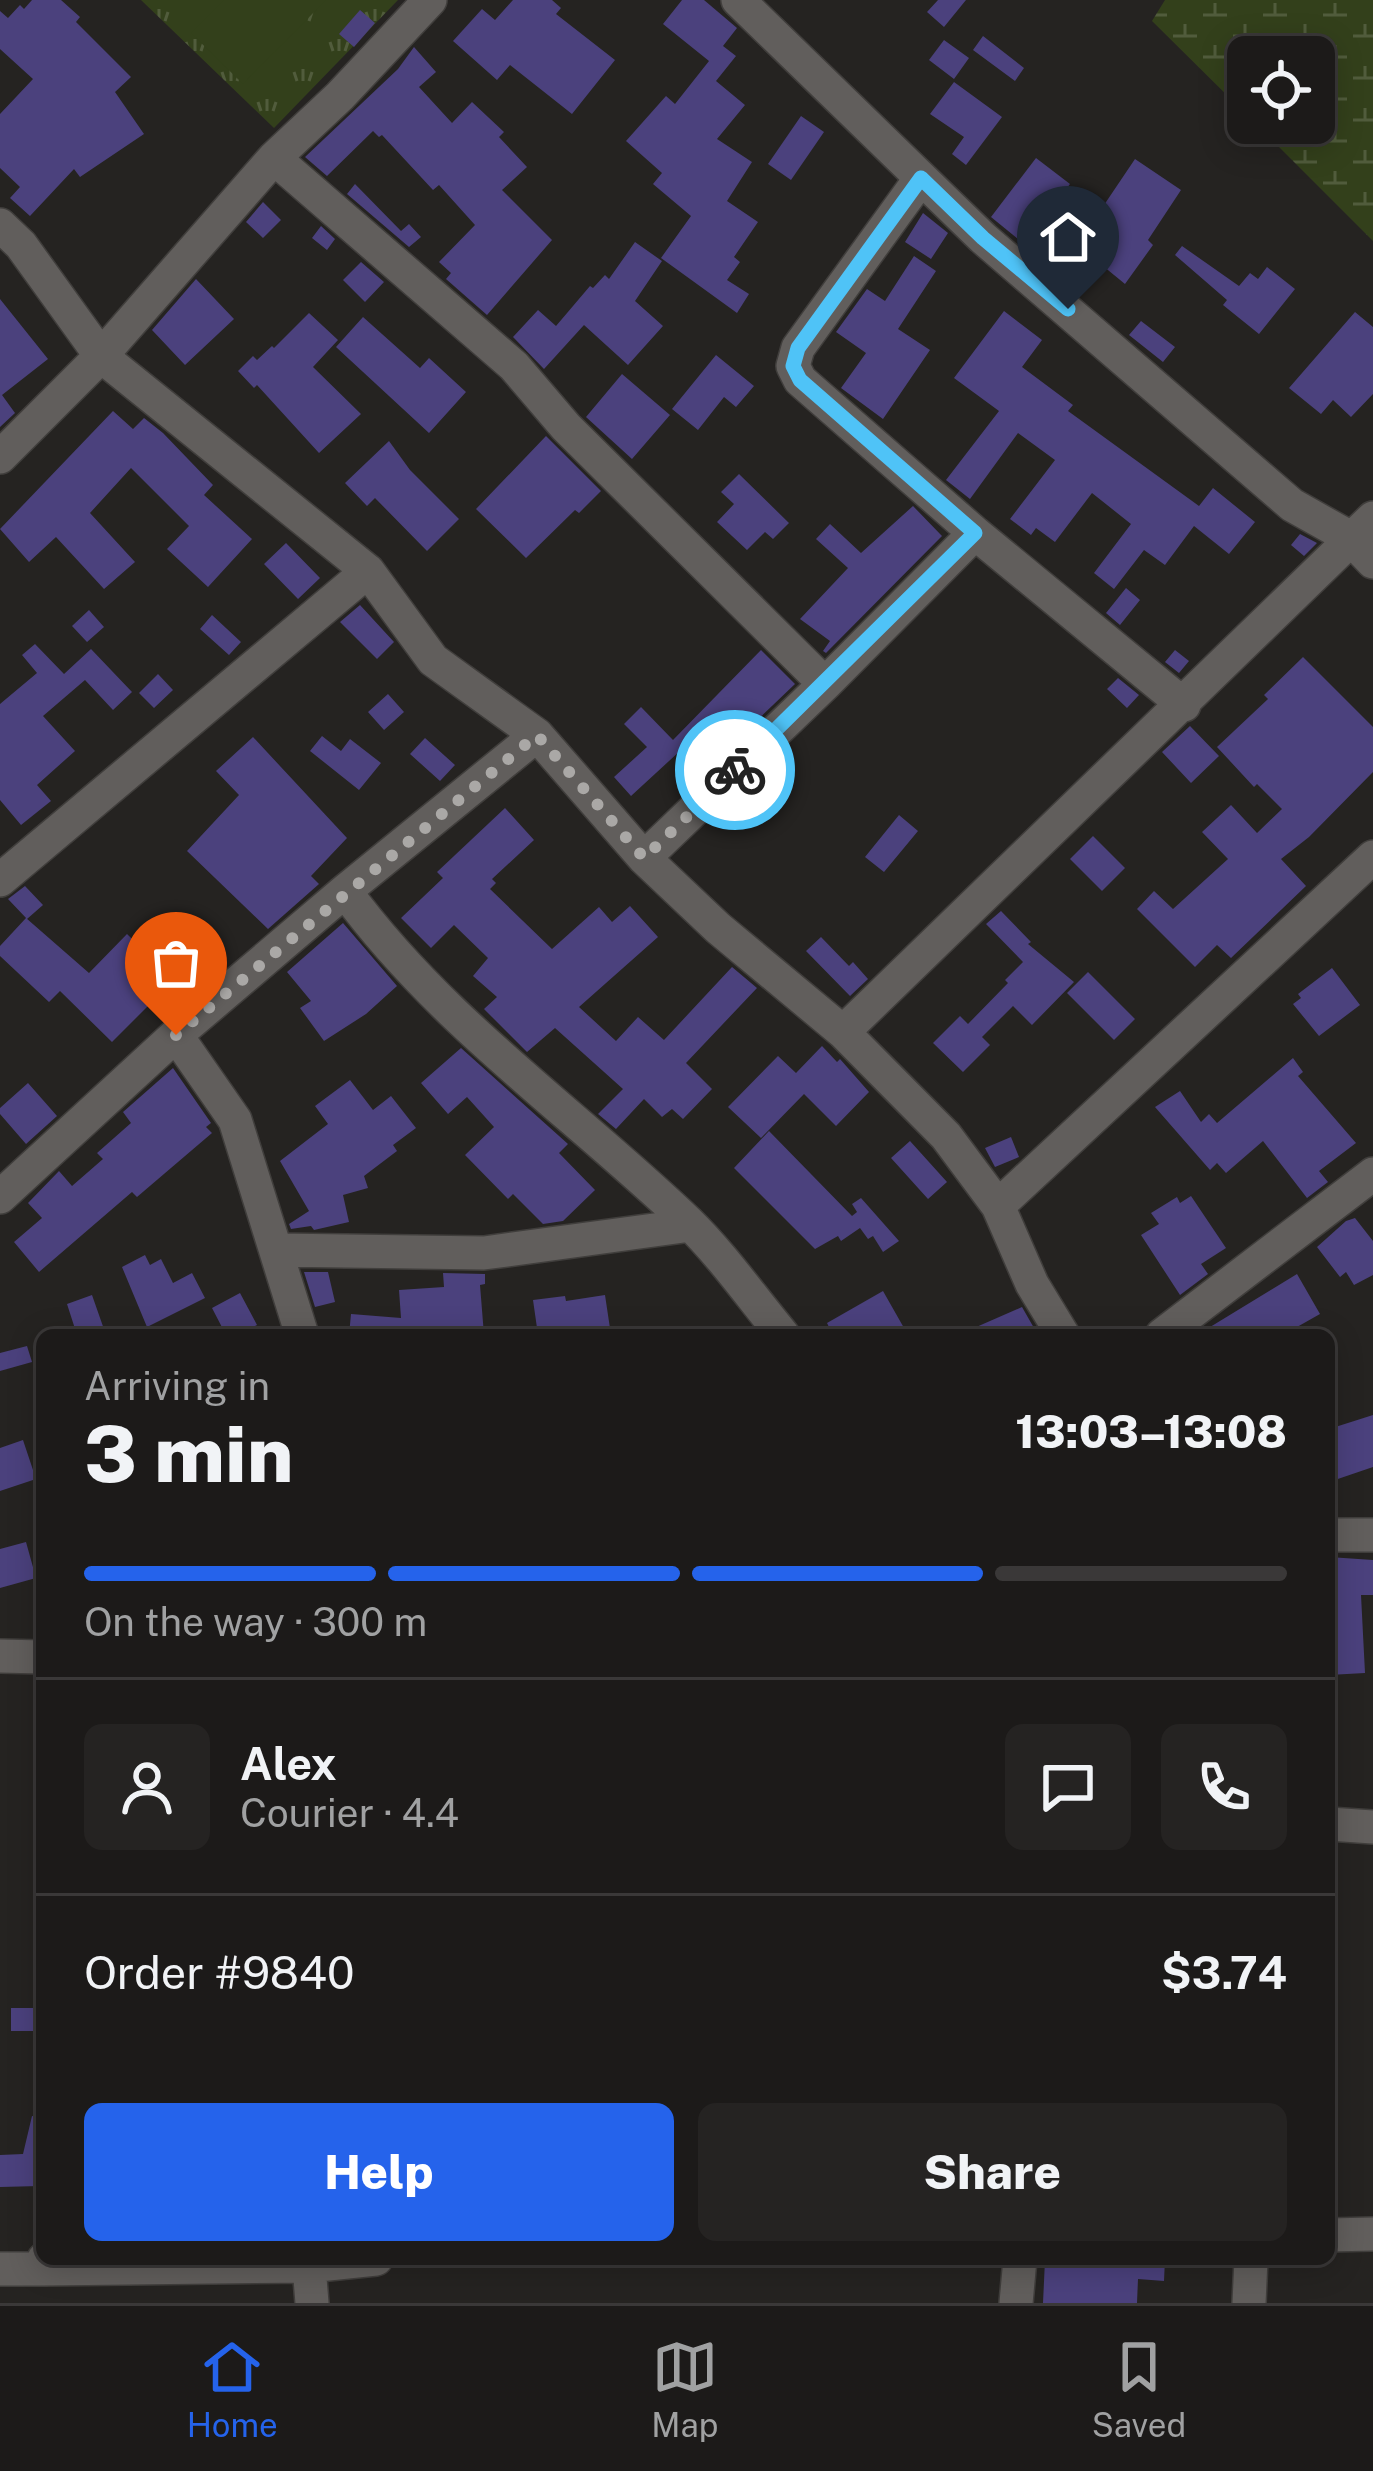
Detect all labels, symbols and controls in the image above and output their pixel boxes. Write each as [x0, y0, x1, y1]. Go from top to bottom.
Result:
map controls [1227, 36, 1335, 144]
button: locate [1227, 36, 1335, 144]
pin [1017, 186, 1119, 309]
icon: home [1035, 204, 1101, 270]
courier [675, 710, 795, 830]
icon: bike [702, 737, 768, 803]
pin [125, 912, 227, 1035]
icon: bag [143, 930, 209, 996]
text: Arriving in [84, 1363, 270, 1409]
text: 13:03–13:08 [1015, 1405, 1287, 1458]
text: 3 min [84, 1408, 293, 1500]
text: On the way · 300 m [84, 1599, 427, 1645]
button: person [84, 1724, 210, 1850]
button: chat [1005, 1724, 1131, 1850]
button: phone [1161, 1724, 1287, 1850]
text: Alex [240, 1737, 337, 1790]
text: Courier · 4.4 [240, 1790, 459, 1836]
text: Order #9840 [84, 1946, 355, 1999]
text: $3.74 [1161, 1946, 1287, 1999]
button: Help [84, 2103, 674, 2241]
button: Share [698, 2103, 1287, 2241]
tab: Home [187, 2334, 278, 2444]
tab: Map [651, 2334, 718, 2444]
tab: Saved [1092, 2334, 1186, 2444]

